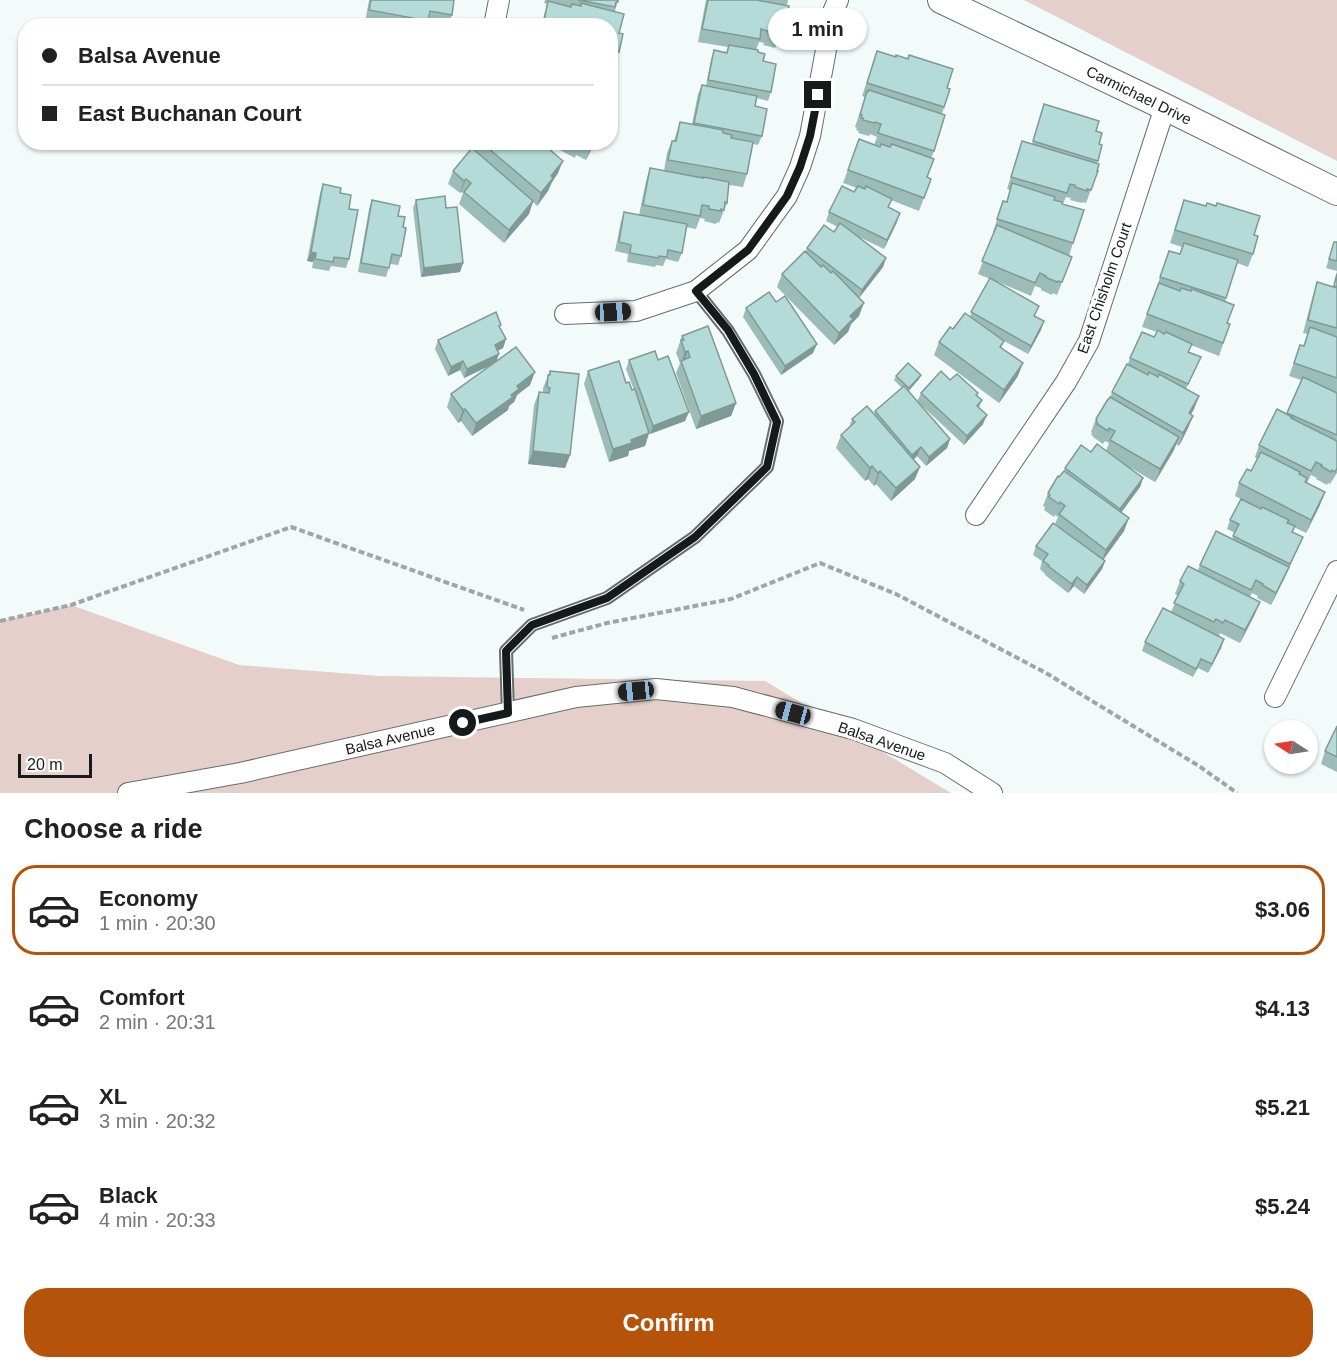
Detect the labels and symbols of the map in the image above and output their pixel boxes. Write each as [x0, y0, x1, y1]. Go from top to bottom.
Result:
callout: 1 min [768, 8, 868, 50]
street label: Carmichael Drive [1084, 62, 1194, 128]
route end [804, 81, 831, 108]
street label: East Chisholm Court [1074, 219, 1135, 356]
car [595, 302, 631, 322]
car [617, 680, 655, 702]
car [773, 700, 813, 726]
route start [449, 709, 476, 736]
street label: Balsa Avenue [836, 718, 928, 764]
street label: Balsa Avenue [344, 720, 436, 758]
north arrow [1264, 720, 1318, 774]
scale bar [18, 751, 92, 778]

